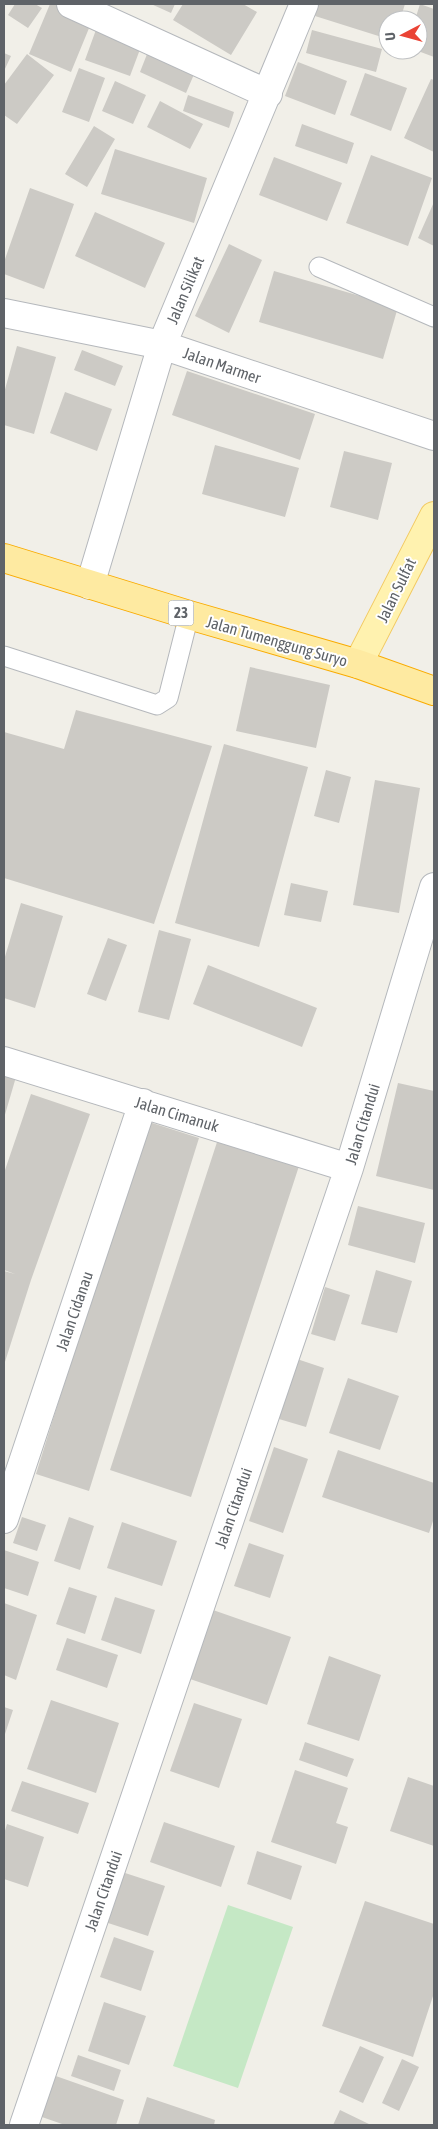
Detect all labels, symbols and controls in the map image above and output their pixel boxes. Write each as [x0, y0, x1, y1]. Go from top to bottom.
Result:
north arrow [378, 10, 428, 60]
text: U [382, 31, 398, 41]
street label: Jalan Silikat [163, 253, 207, 326]
street label: Jalan Marmer [181, 343, 263, 387]
street label: Jalan Sulfat [373, 555, 419, 625]
road number: 23 [168, 600, 194, 626]
street label: Jalan Tumenggung Suryo [204, 612, 350, 671]
street label: Jalan Citandui [341, 1081, 383, 1167]
street label: Jalan Cimanuk [133, 1093, 221, 1135]
street label: Jalan Cidanau [52, 1269, 96, 1353]
street label: Jalan Citandui [211, 1465, 255, 1551]
street label: Jalan Citandui [81, 1848, 125, 1934]

